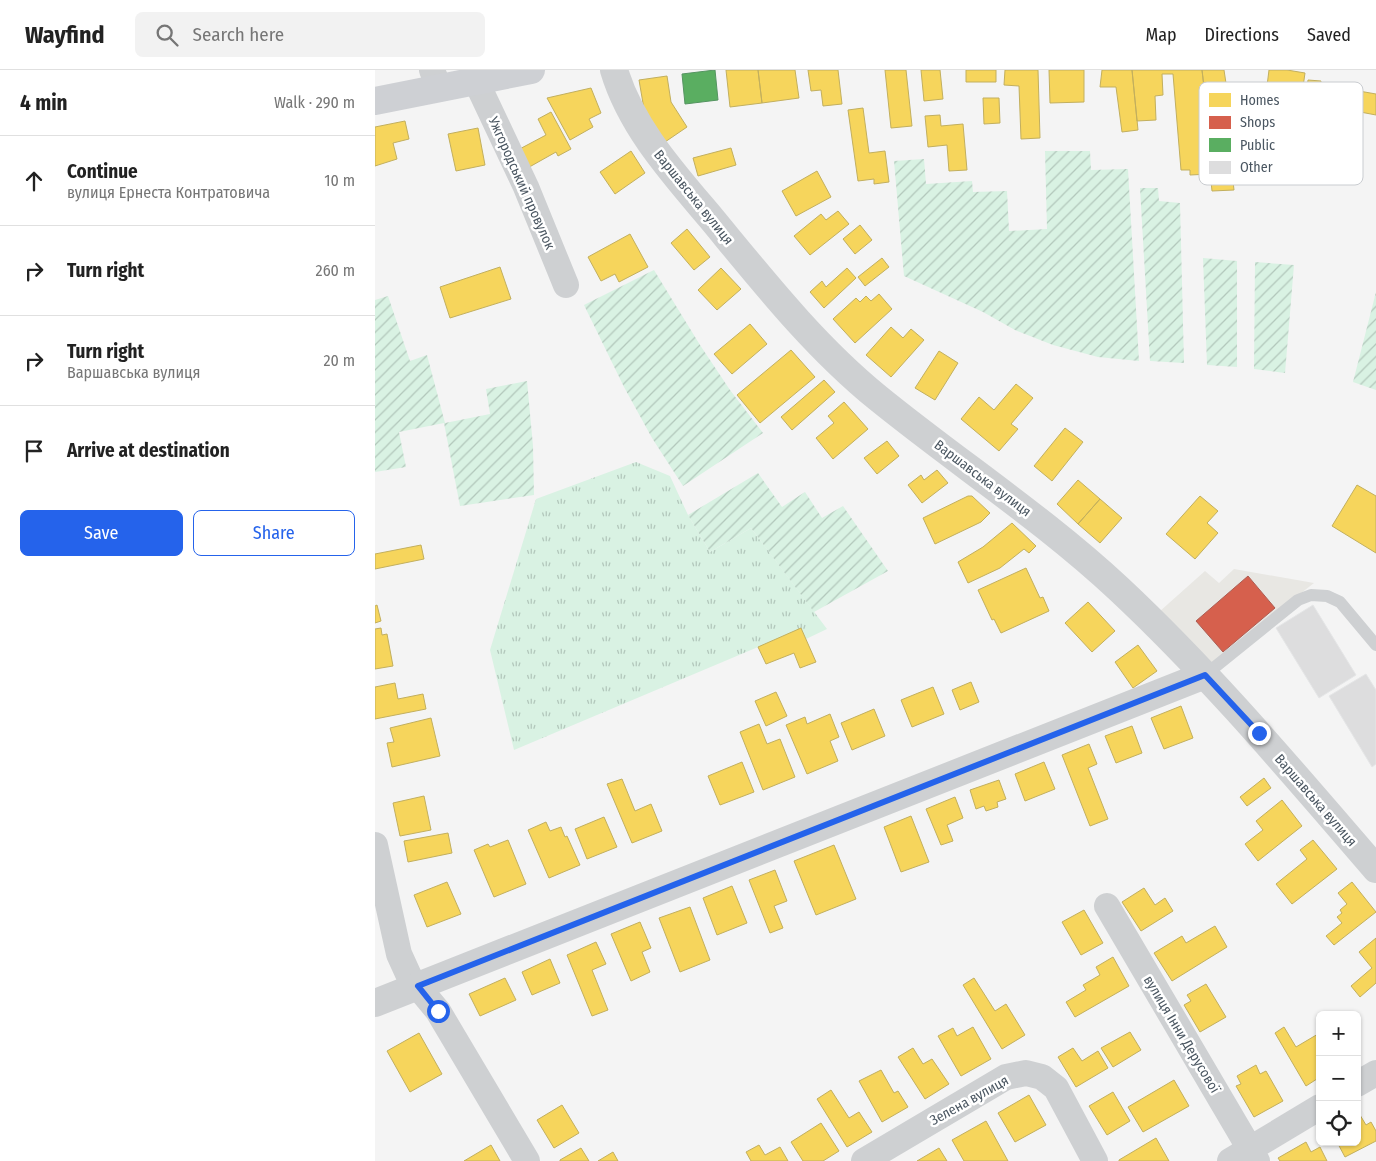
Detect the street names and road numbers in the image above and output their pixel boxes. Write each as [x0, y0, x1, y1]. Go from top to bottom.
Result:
street label: Ужгородський провулок [484, 113, 559, 252]
street label: Варшавська вулиця [650, 147, 737, 248]
street label: Варшавська вулиця [931, 436, 1034, 520]
street label: Варшавська вулиця [1271, 751, 1360, 850]
street label: вулиця Інни Дерусової [1140, 972, 1224, 1096]
street label: Зелена вулиця [927, 1072, 1011, 1129]

